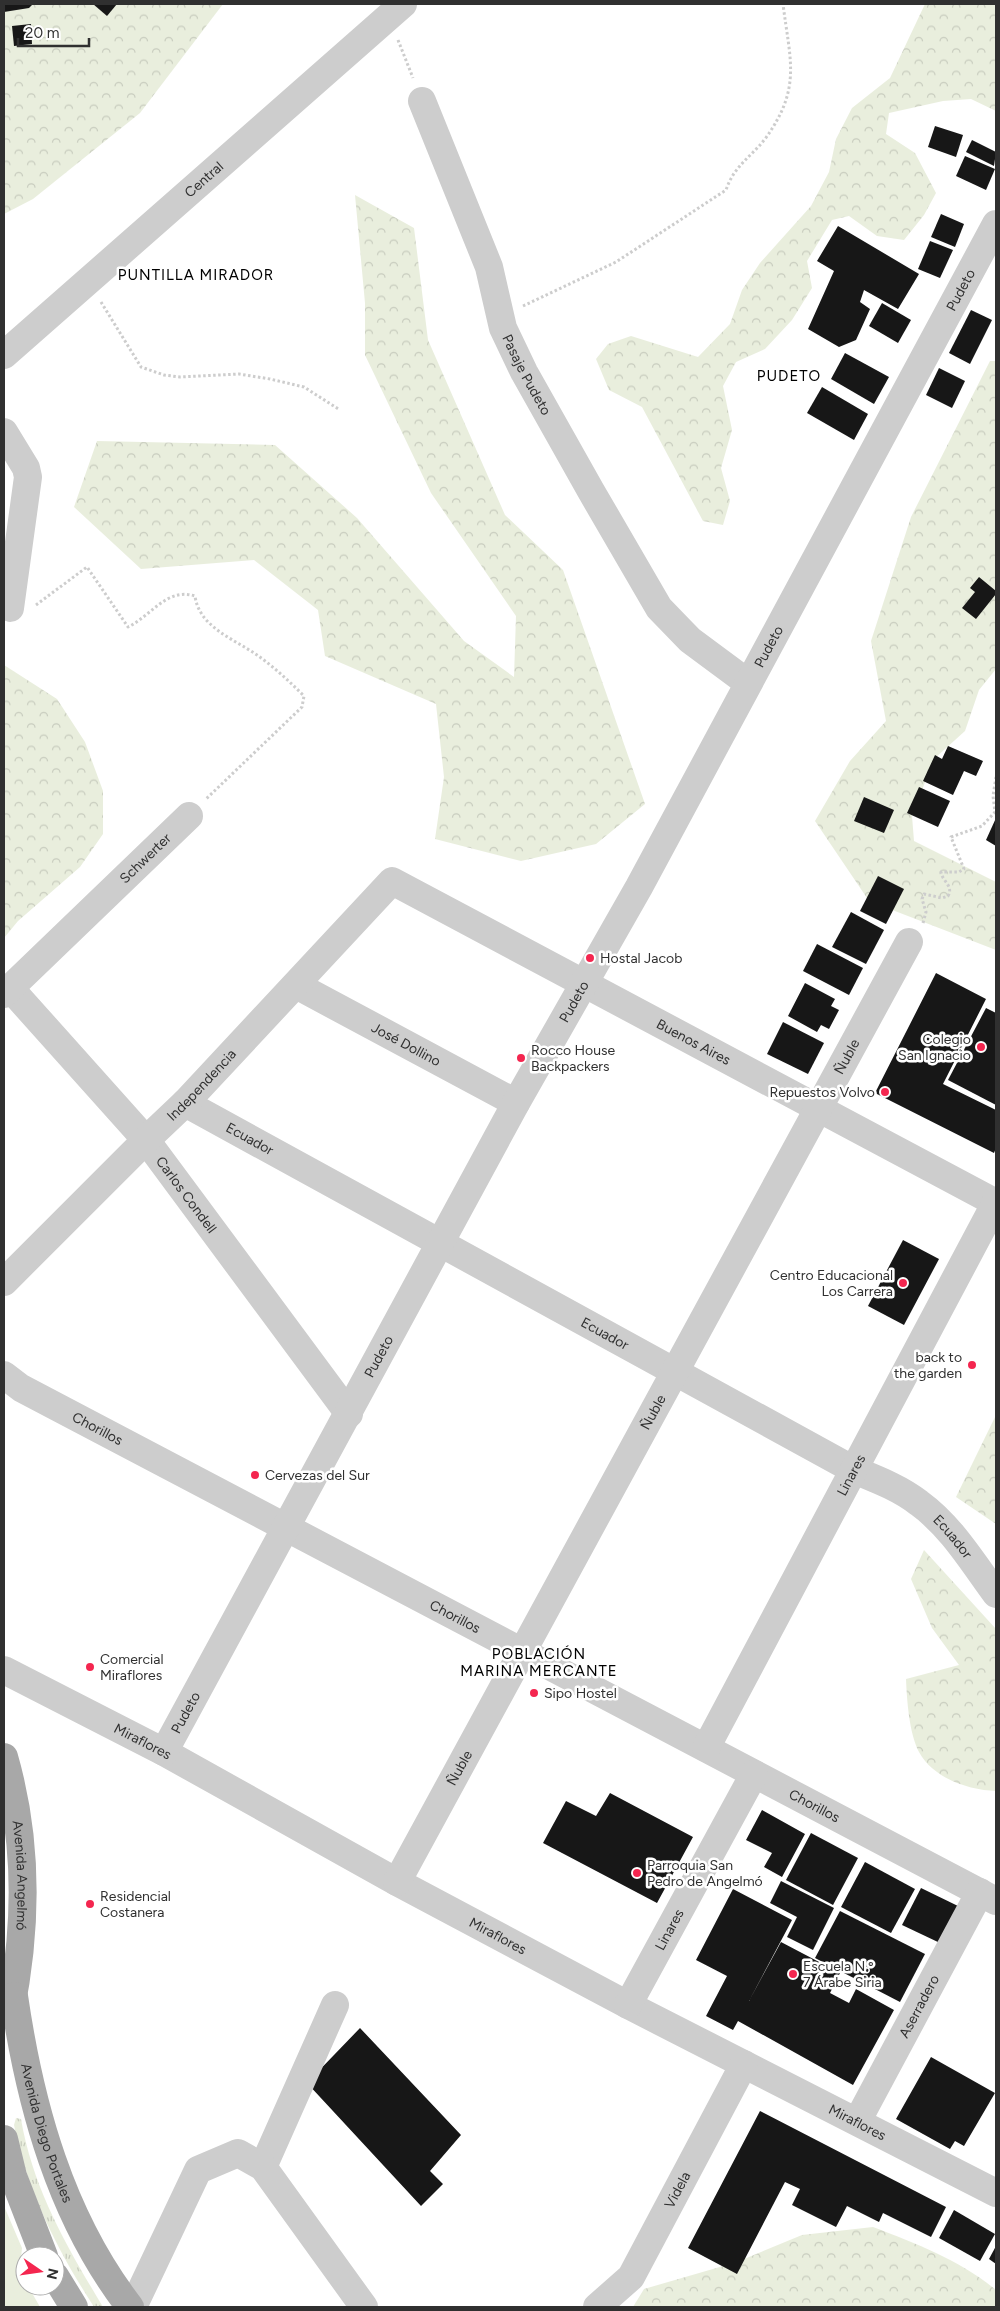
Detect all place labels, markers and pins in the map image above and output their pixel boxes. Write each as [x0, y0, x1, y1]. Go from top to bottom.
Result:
place label: Hostal Jacob [600, 950, 682, 967]
marker: Hostal Jacob [584, 952, 596, 964]
place label: Colegio San Ignacio [898, 1031, 971, 1064]
marker: Colegio San Ignacio [975, 1041, 987, 1053]
place label: Rocco House Backpackers [531, 1042, 616, 1075]
marker: Rocco House Backpackers [515, 1052, 527, 1064]
place label: Repuestos Volvo [769, 1084, 875, 1101]
marker: Repuestos Volvo [879, 1086, 891, 1098]
place label: Centro Educacional Los Carrera [770, 1267, 893, 1300]
marker: Centro Educacional Los Carrera [897, 1277, 909, 1289]
place label: back to the garden [894, 1349, 962, 1382]
marker: back to the garden [966, 1359, 978, 1371]
place label: Cervezas del Sur [265, 1467, 370, 1484]
marker: Cervezas del Sur [249, 1469, 261, 1481]
place label: Comercial Miraflores [100, 1651, 164, 1684]
marker: Comercial Miraflores [84, 1661, 96, 1673]
place label: Sipo Hostel [544, 1685, 617, 1702]
marker: Sipo Hostel [528, 1687, 540, 1699]
place label: Parroquia San Pedro de Angelmó [647, 1857, 763, 1890]
marker: Parroquia San Pedro de Angelmó [631, 1867, 643, 1879]
place label: Residencial Costanera [100, 1888, 171, 1921]
marker: Residencial Costanera [84, 1898, 96, 1910]
place label: Escuela N.º 7 Árabe Siria [803, 1958, 882, 1991]
marker: Escuela N.º 7 Árabe Siria [787, 1968, 799, 1980]

